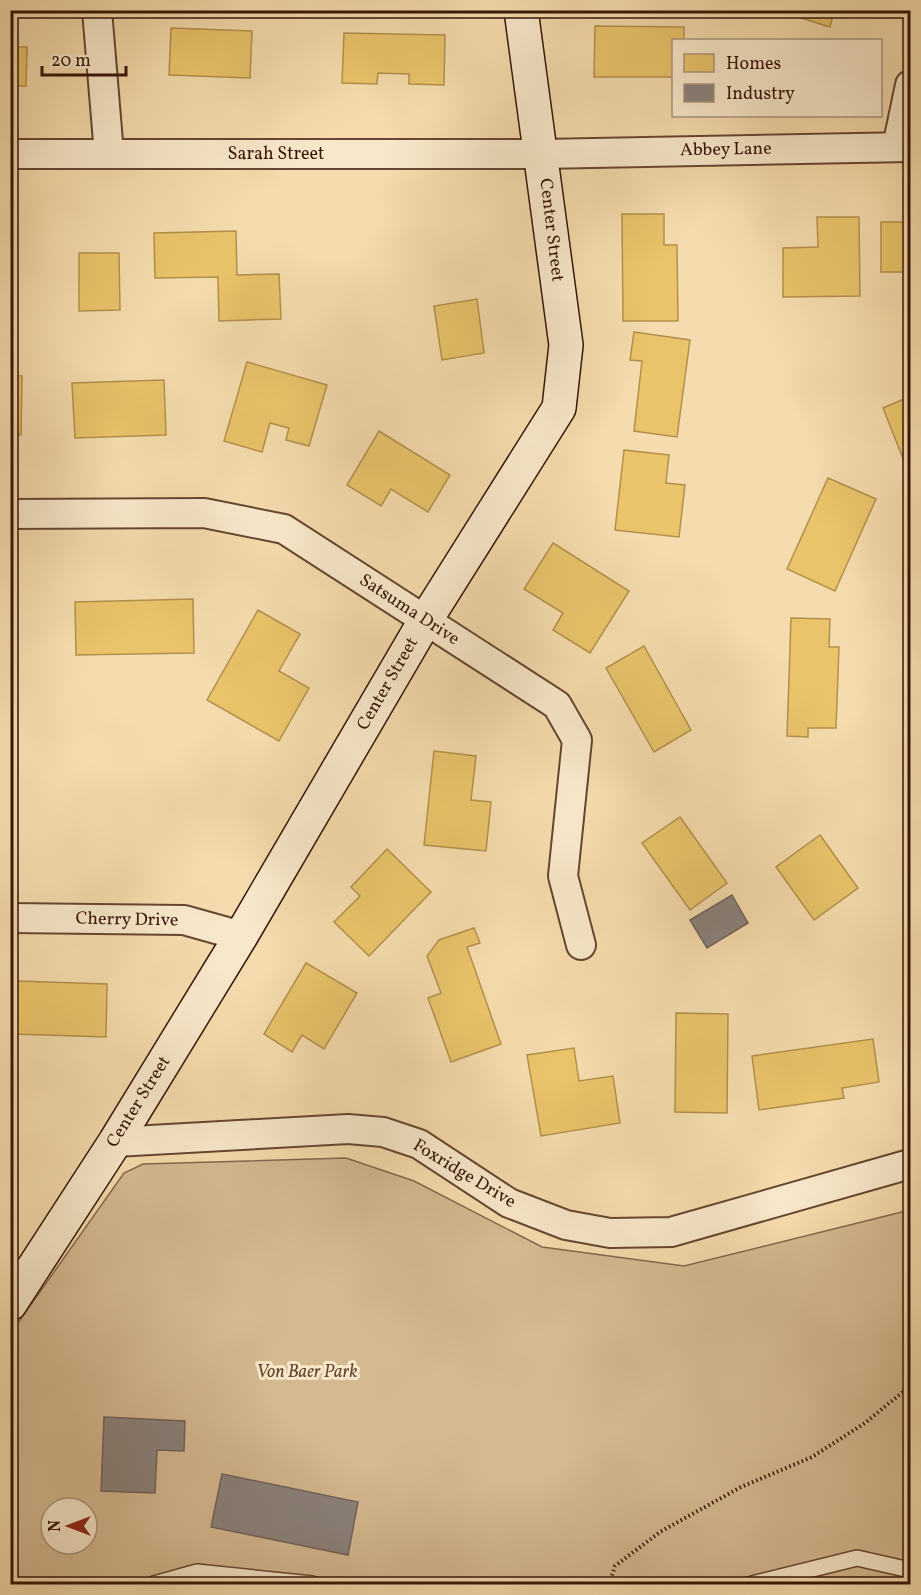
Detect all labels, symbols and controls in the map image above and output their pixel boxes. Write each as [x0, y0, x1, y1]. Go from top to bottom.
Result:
scale bar [42, 39, 126, 77]
legend [672, 39, 882, 117]
text: 20 m [51, 49, 91, 74]
text: Homes [726, 52, 781, 77]
text: Industry [726, 82, 795, 107]
street label: Abbey Lane [680, 137, 772, 163]
street label: Sarah Street [228, 142, 324, 167]
street label: Center Street [532, 177, 570, 283]
street label: Satsuma Drive [354, 568, 464, 652]
street label: Center Street [351, 633, 425, 735]
street label: Cherry Drive [75, 907, 179, 933]
street label: Center Street [101, 1051, 177, 1153]
street label: Foxridge Drive [408, 1133, 520, 1215]
park label: Von Baer Park [257, 1360, 357, 1385]
north arrow [39, 1496, 99, 1556]
text: N [45, 1520, 67, 1532]

